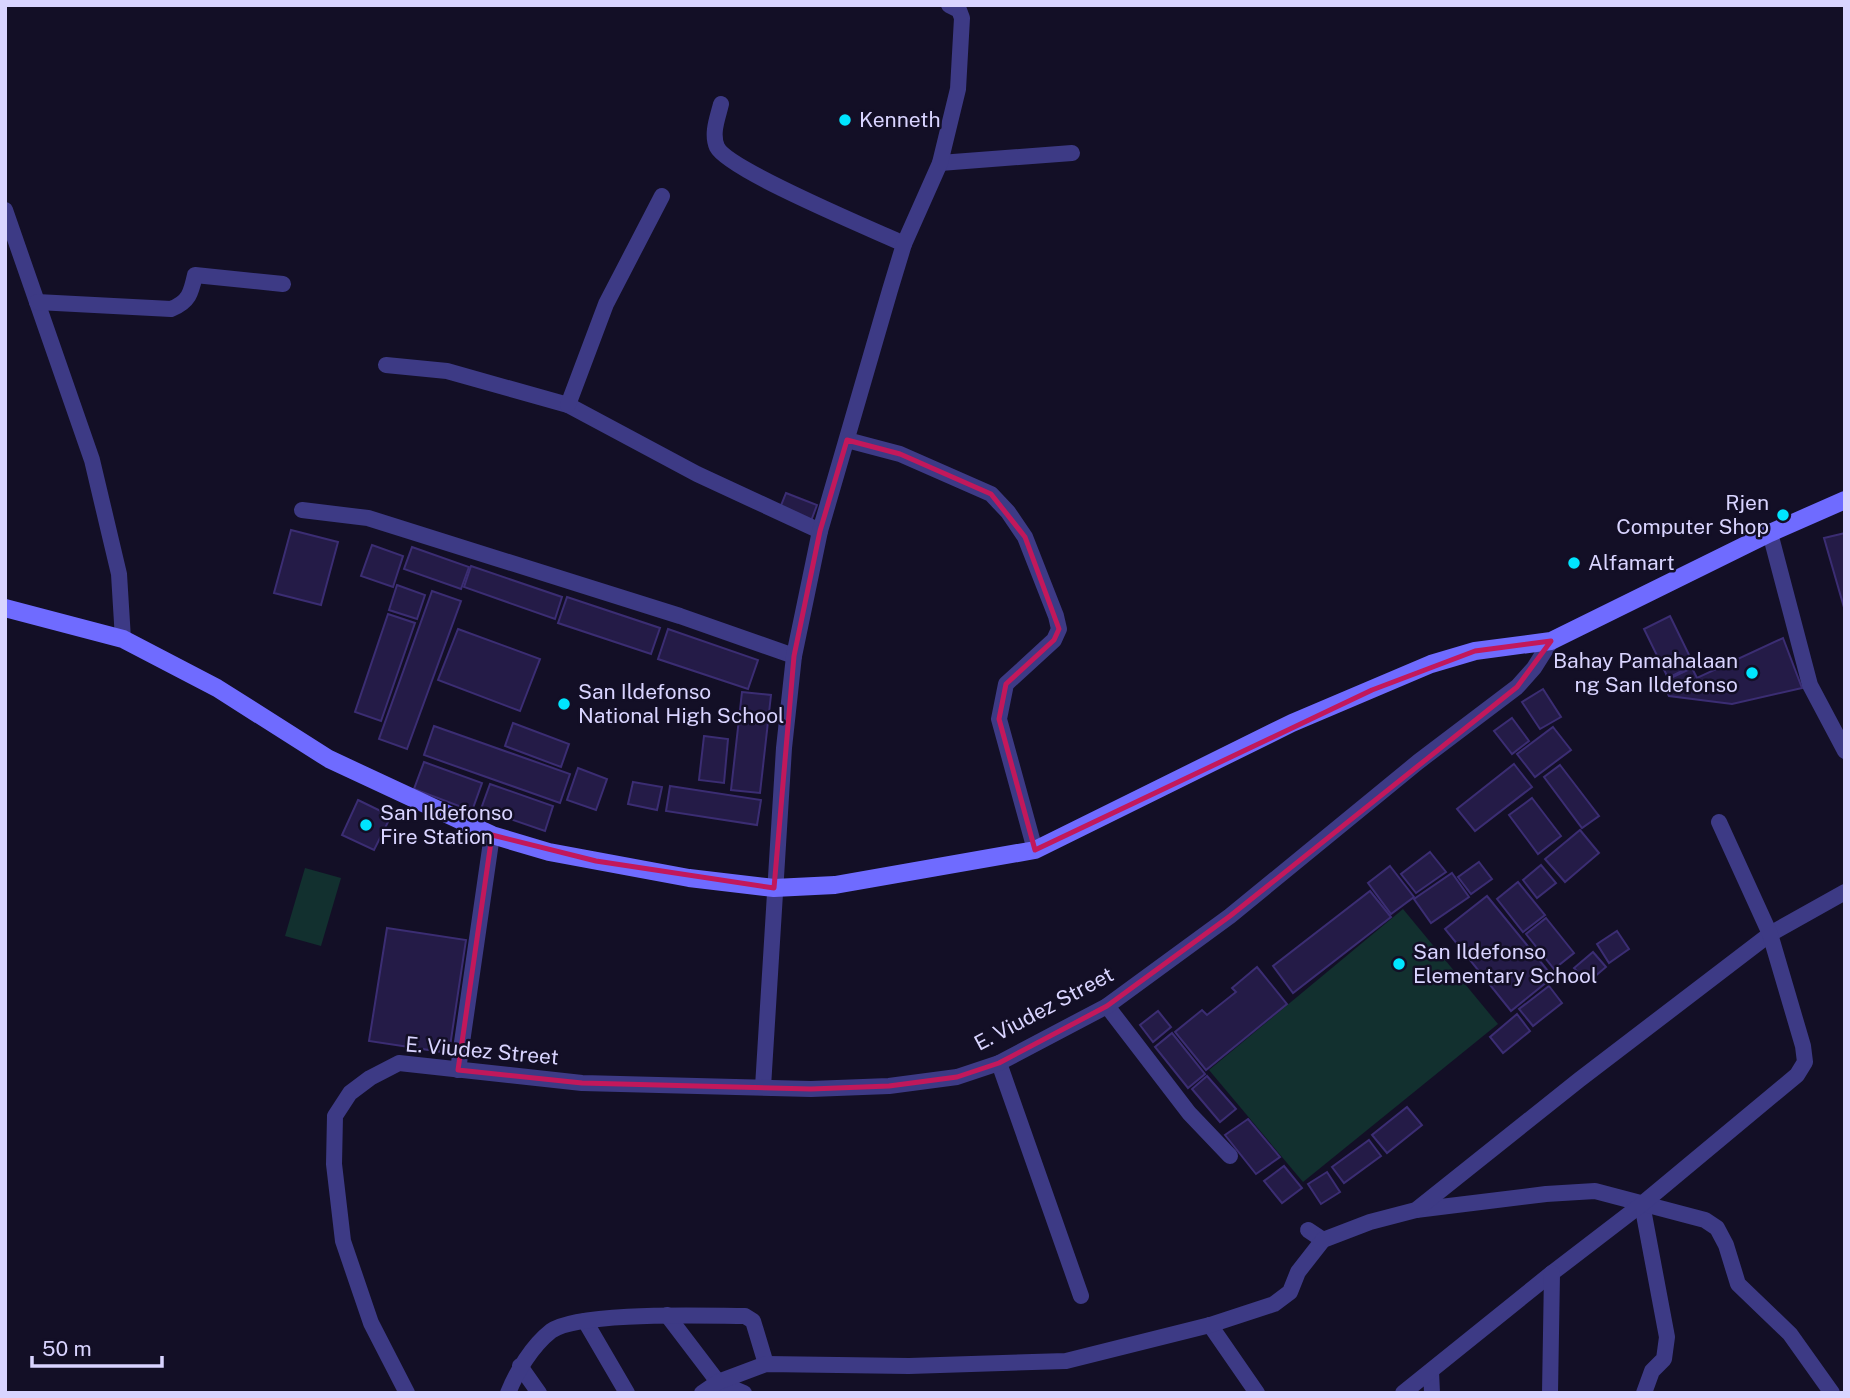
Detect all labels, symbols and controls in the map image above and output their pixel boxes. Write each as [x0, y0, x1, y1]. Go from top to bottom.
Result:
place label: Kenneth [859, 107, 941, 132]
marker: Kenneth [837, 112, 853, 128]
place label: Rjen Computer Shop [1616, 490, 1769, 539]
marker: Rjen Computer Shop [1775, 507, 1791, 523]
place label: Alfamart [1588, 550, 1675, 575]
marker: Alfamart [1566, 555, 1582, 571]
place label: Bahay Pamahalaan ng San Ildefonso [1553, 648, 1738, 697]
marker: Bahay Pamahalaan ng San Ildefonso [1744, 665, 1760, 681]
place label: San Ildefonso National High School [578, 679, 784, 728]
marker: San Ildefonso National High School [556, 696, 572, 712]
place label: San Ildefonso Fire Station [380, 800, 513, 849]
marker: San Ildefonso Fire Station [358, 817, 374, 833]
place label: San Ildefonso Elementary School [1413, 939, 1597, 988]
marker: San Ildefonso Elementary School [1391, 956, 1407, 972]
street label: E. Viudez Street [970, 961, 1118, 1056]
street label: E. Viudez Street [404, 1031, 560, 1070]
scale bar [32, 1324, 161, 1368]
text: 50 m [42, 1336, 92, 1361]

